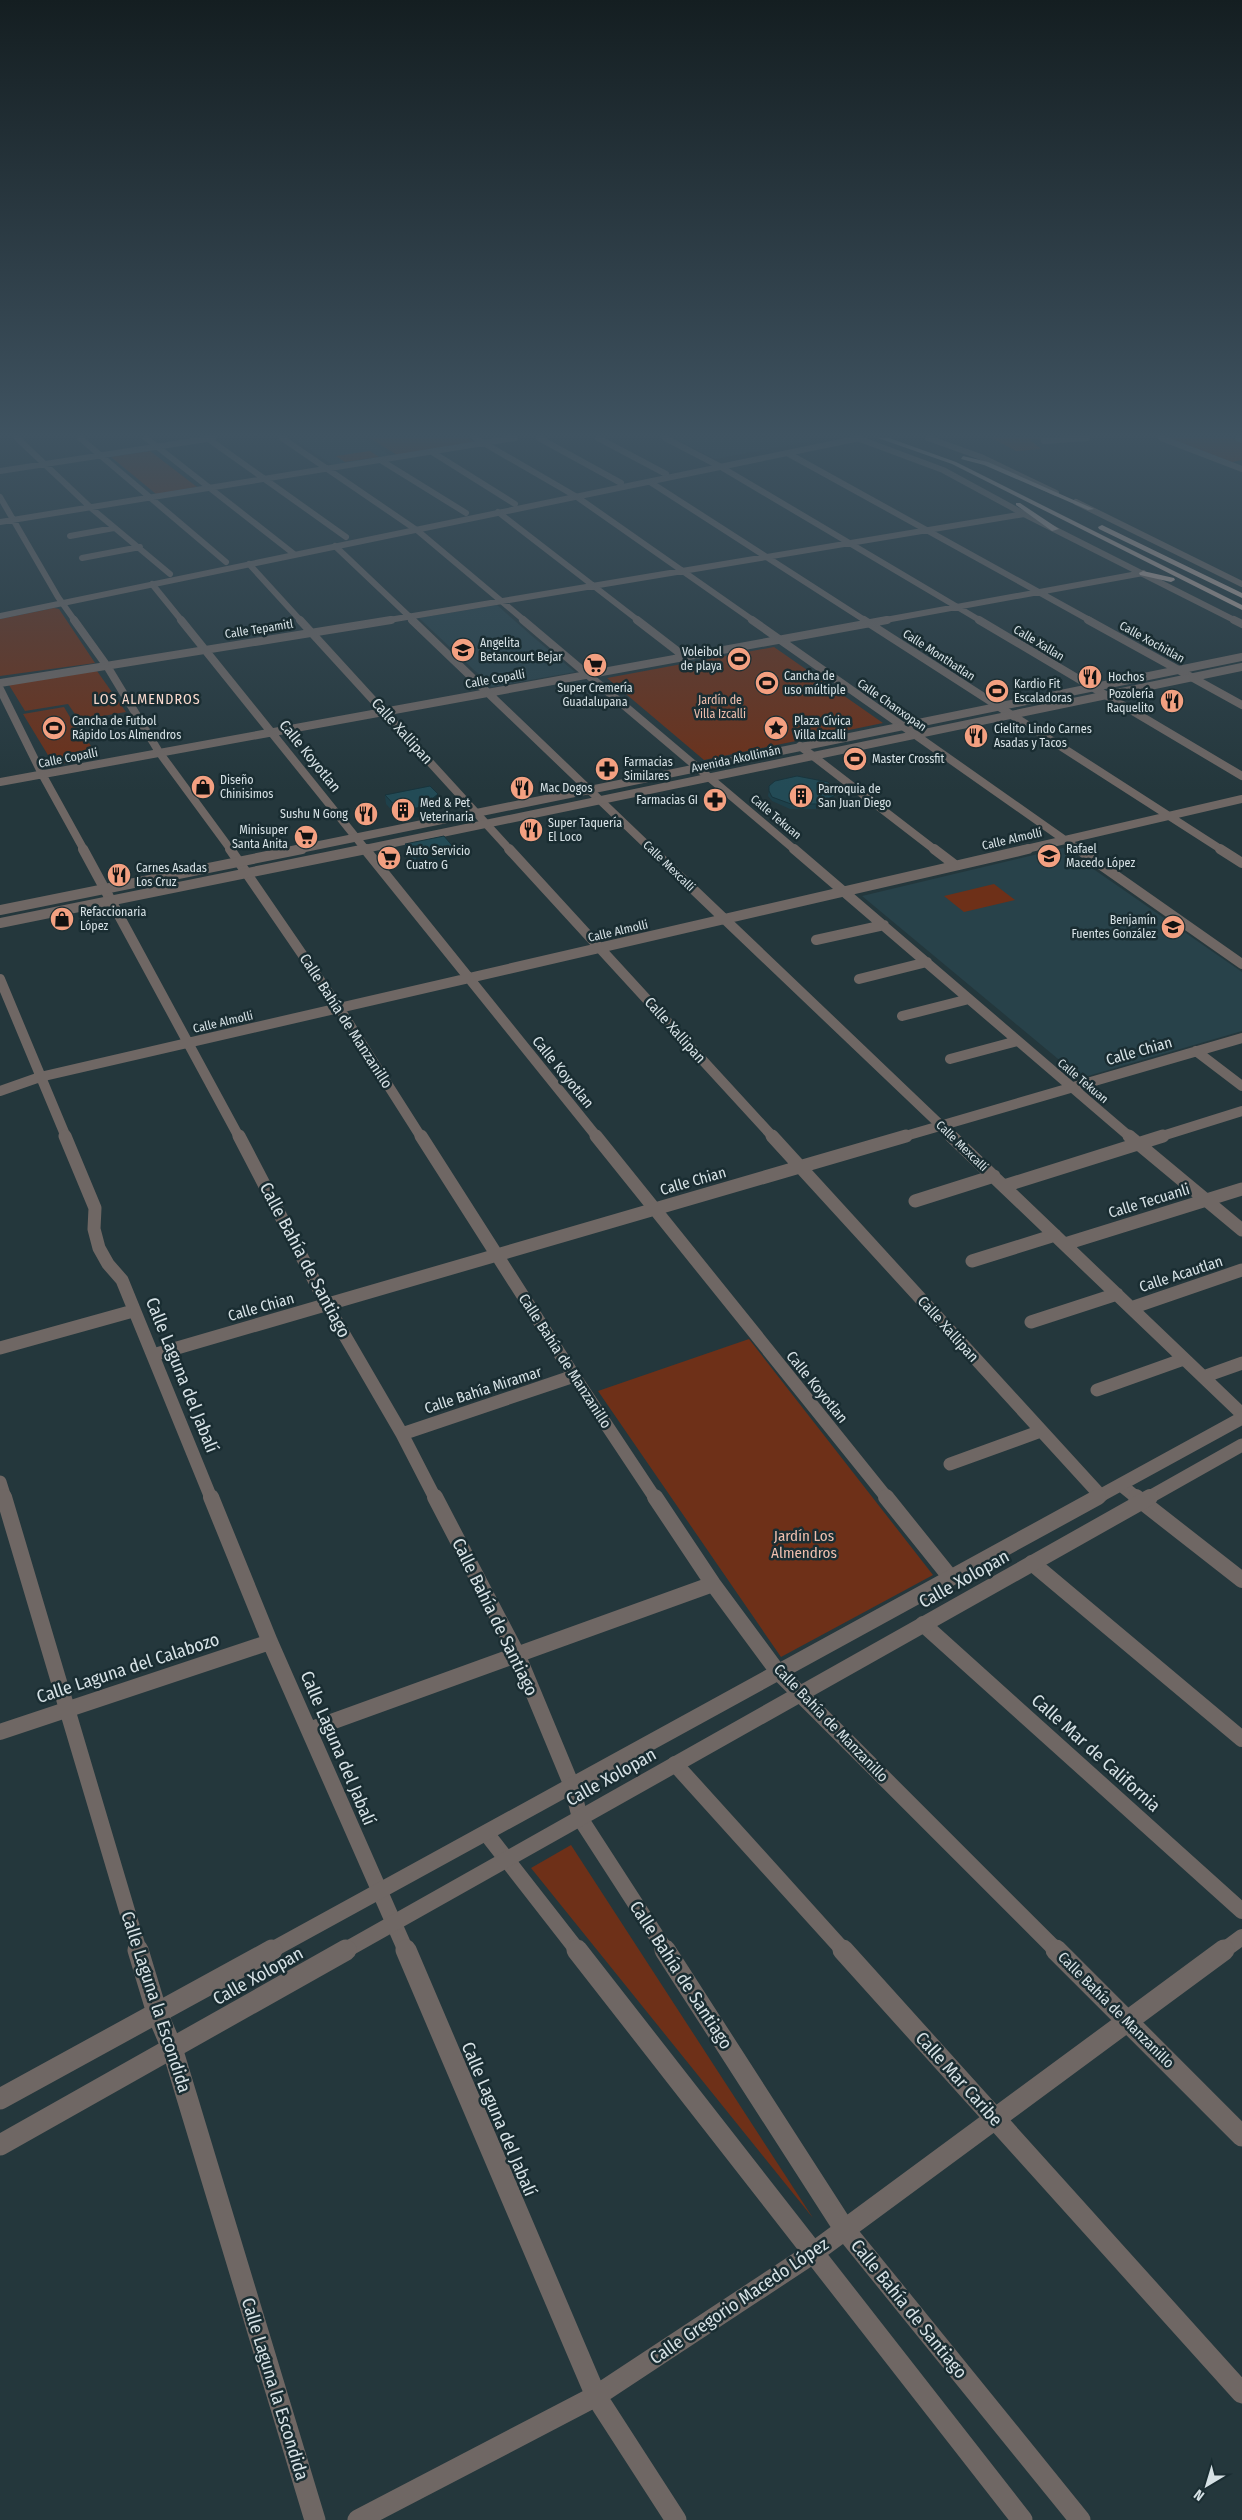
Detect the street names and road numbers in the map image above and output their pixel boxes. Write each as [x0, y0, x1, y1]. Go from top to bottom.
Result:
street label: Calle Tepamitl [224, 617, 294, 641]
street label: Calle Xochitlan [1117, 618, 1187, 666]
street label: Calle Xallan [1011, 622, 1067, 664]
street label: Calle Monthatlan [900, 626, 978, 684]
street label: Calle Copalli [464, 667, 526, 691]
street label: Calle Chanxopan [855, 676, 929, 734]
street label: Calle Xallipan [368, 694, 436, 768]
street label: Calle Koyotlan [275, 716, 345, 796]
street label: Avenida Akollimán [690, 743, 782, 775]
street label: Calle Copalli [37, 745, 99, 771]
street label: Calle Tekuan [748, 792, 804, 842]
street label: Calle Almolli [981, 825, 1043, 853]
street label: Calle Mexcalli [640, 838, 698, 894]
street label: Calle Almolli [587, 917, 649, 945]
street label: Calle Bahía de Manzanillo [296, 950, 396, 1092]
street label: Calle Xallipan [641, 993, 709, 1067]
street label: Calle Almolli [192, 1008, 254, 1036]
street label: Calle Koyotlan [528, 1032, 598, 1112]
street label: Calle Chian [1104, 1033, 1174, 1069]
street label: Calle Tekuan [1055, 1056, 1111, 1106]
street label: Calle Mexcalli [933, 1118, 991, 1174]
street label: Calle Chian [658, 1163, 728, 1199]
street label: Calle Bahía de Santiago [255, 1179, 355, 1341]
street label: Calle Tecuanli [1106, 1180, 1192, 1222]
street label: Calle Acautlan [1137, 1252, 1225, 1296]
street label: Calle Chian [226, 1289, 296, 1325]
street label: Calle Bahía de Manzanillo [515, 1290, 615, 1432]
street label: Calle Xallipan [914, 1292, 982, 1366]
street label: Calle Laguna del Jabalí [141, 1294, 223, 1456]
street label: Calle Koyotlan [782, 1347, 852, 1427]
street label: Calle Bahía Miramar [422, 1362, 545, 1417]
street label: Calle Bahía de Santiago [447, 1535, 543, 1699]
street label: Calle Xolopan [915, 1545, 1013, 1613]
street label: Calle Laguna del Calabozo [34, 1628, 222, 1708]
street label: Calle Bahía de Manzanillo [770, 1660, 892, 1786]
street label: Calle Laguna del Jabalí [296, 1668, 381, 1829]
street label: Calle Mar de California [1027, 1689, 1165, 1817]
street label: Calle Xolopan [562, 1743, 660, 1811]
street label: Calle Bahía de Santiago [625, 1897, 737, 2053]
street label: Calle Laguna la Escondida [116, 1908, 196, 2096]
street label: Calle Xolopan [209, 1942, 307, 2010]
street label: Calle Bahía de Manzanillo [1054, 1948, 1178, 2072]
street label: Calle Mar Caribe [911, 2027, 1007, 2131]
street label: Calle Laguna del Jabalí [457, 2039, 542, 2200]
street label: Calle Gregorio Macedo López [645, 2233, 833, 2369]
street label: Calle Bahía de Santiago [846, 2235, 972, 2383]
street label: Calle Laguna la Escondida [237, 2295, 313, 2483]

